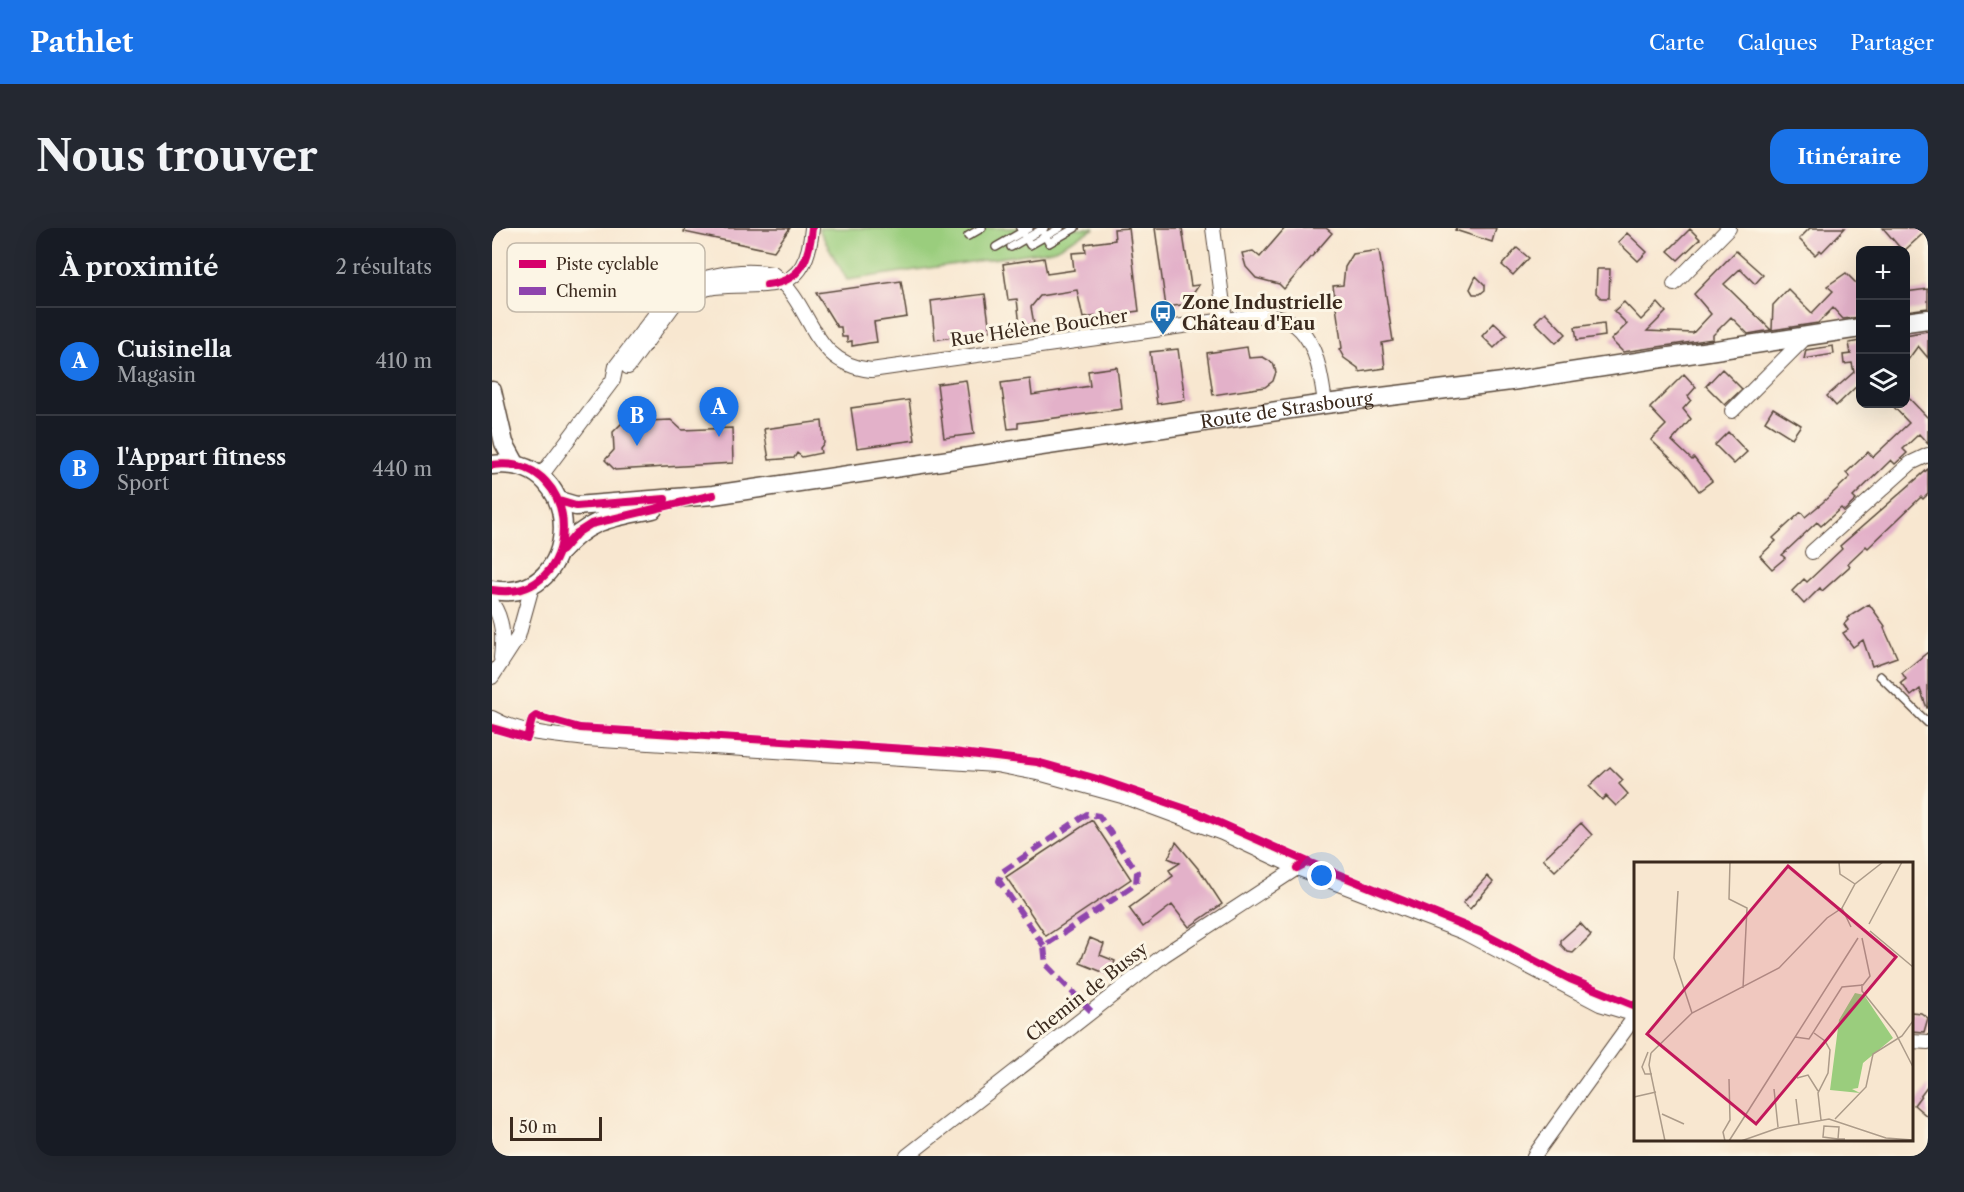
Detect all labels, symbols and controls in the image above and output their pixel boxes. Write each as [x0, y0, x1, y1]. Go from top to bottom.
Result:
text: Pathlet [30, 25, 133, 59]
text: Carte [1649, 30, 1704, 55]
text: Calques [1737, 30, 1817, 55]
text: Partager [1850, 30, 1934, 55]
button: Itinéraire [1770, 129, 1928, 184]
text: Nous trouver [36, 130, 318, 182]
legend [507, 243, 705, 312]
map controls [1856, 246, 1910, 408]
button: + [1856, 246, 1910, 300]
text: À proximité [60, 251, 219, 283]
text: Piste cyclable [556, 254, 659, 274]
text: 2 résultats [335, 255, 432, 279]
text: Chemin [556, 281, 617, 301]
place label: Zone Industrielle Château d'Eau [1182, 292, 1343, 335]
bus stop icon: Zone Industrielle Château d'Eau [1148, 298, 1178, 336]
button: − [1856, 300, 1910, 354]
street label: Rue Hélène Boucher [949, 305, 1130, 351]
text: Cuisinella [117, 336, 232, 363]
text: A [72, 349, 87, 373]
text: 410 m [375, 349, 432, 373]
button: layers [1856, 354, 1910, 408]
text: Magasin [117, 363, 196, 387]
street label: Route de Strasbourg [1199, 387, 1375, 433]
pin: A [700, 388, 738, 437]
pin: B [618, 396, 656, 446]
text: l'Appart fitness [117, 444, 286, 471]
text: B [72, 457, 87, 481]
text: 440 m [372, 457, 432, 481]
text: Sport [117, 471, 169, 495]
your location [1307, 861, 1336, 890]
inset map [1634, 862, 1913, 1141]
street label: Chemin de Bussy [1022, 937, 1153, 1046]
scale bar [510, 1114, 602, 1142]
text: 50 m [519, 1117, 557, 1137]

